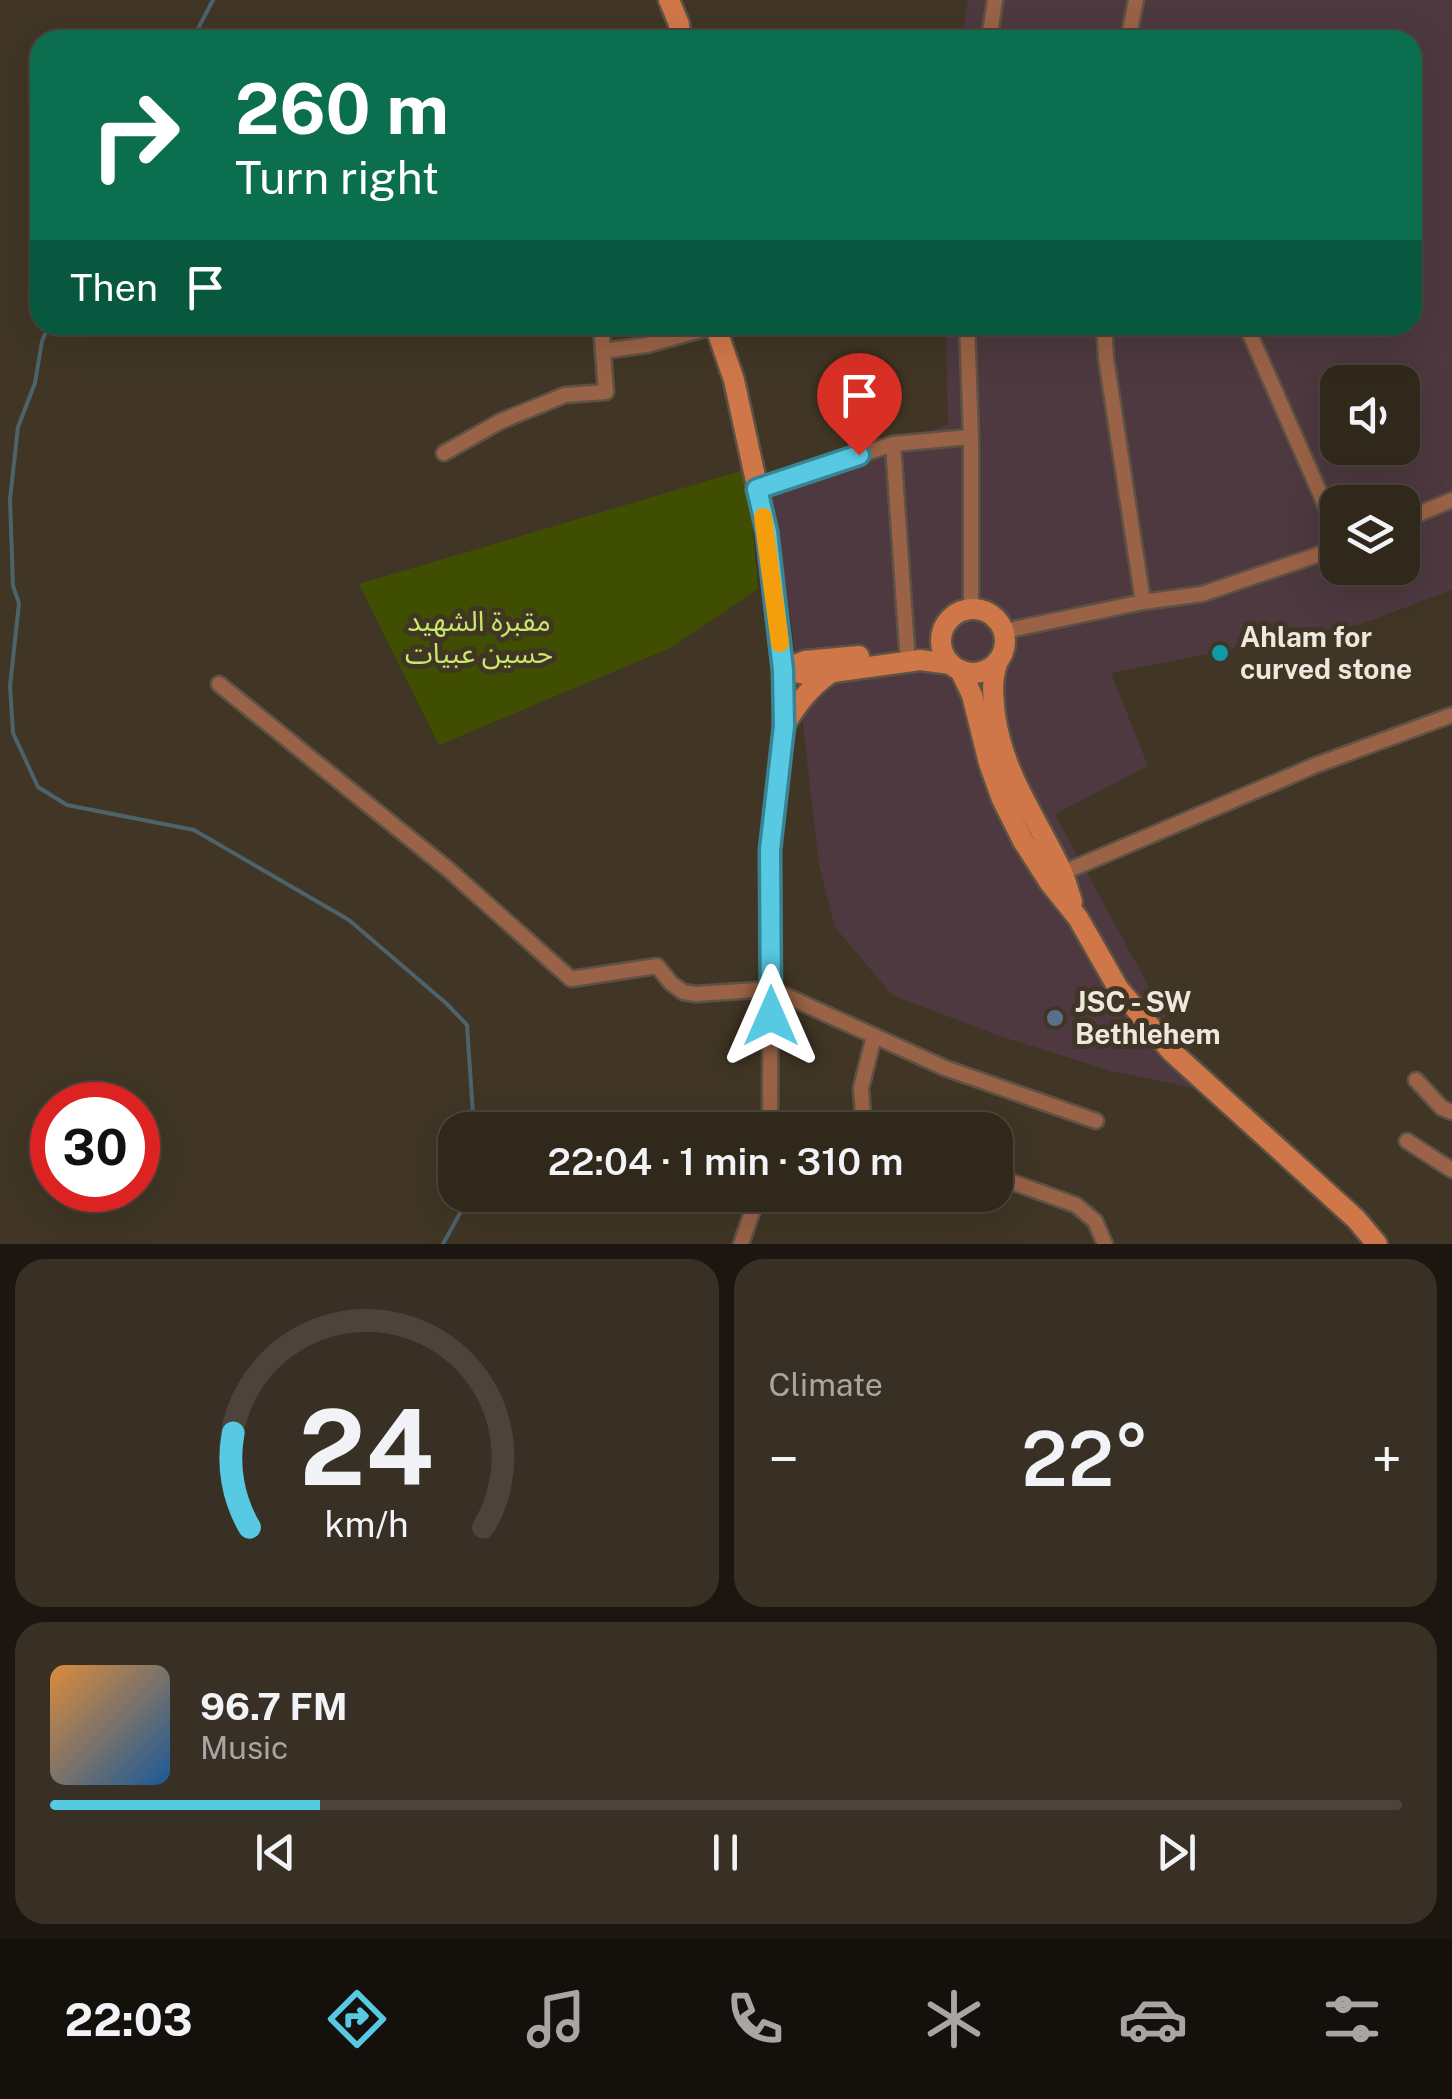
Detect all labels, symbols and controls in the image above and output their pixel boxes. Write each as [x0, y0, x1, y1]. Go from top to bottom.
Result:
text: 260 m [235, 67, 449, 150]
icon: right [70, 70, 200, 200]
text: Turn right [235, 151, 439, 204]
icon: arrive [178, 260, 233, 315]
text: Then [70, 265, 158, 310]
pin [817, 353, 902, 456]
map controls [1320, 365, 1420, 585]
button: sound [1320, 365, 1420, 465]
icon: arrive [832, 368, 887, 423]
button: layers [1320, 485, 1420, 585]
park label: مقبرة الشهيد حسين عبيات [405, 604, 553, 670]
place label: Ahlam for curved stone [1240, 620, 1412, 685]
marker: Ahlam for curved stone [1209, 642, 1231, 664]
position arrow [719, 964, 823, 1068]
place label: JSC - SW Bethlehem [1075, 985, 1221, 1050]
marker: JSC - SW Bethlehem [1044, 1007, 1066, 1029]
speed limit sign: 30 [30, 1082, 160, 1212]
text: 22:04 · 1 min · 310 m [548, 1139, 903, 1184]
text: Climate [769, 1366, 883, 1403]
text: 24 [300, 1386, 434, 1508]
text: 22° [1021, 1415, 1149, 1503]
text: − [769, 1427, 799, 1491]
text: + [1372, 1427, 1402, 1491]
text: km/h [325, 1503, 409, 1545]
text: 96.7 FM [200, 1684, 348, 1729]
text: Music [200, 1729, 288, 1766]
icon: previous [248, 1825, 303, 1880]
icon: pause [698, 1825, 753, 1880]
icon: next [1149, 1825, 1204, 1880]
icon: directions [322, 1984, 392, 2054]
icon: music [521, 1984, 591, 2054]
icon: phone [720, 1984, 790, 2054]
icon: climate [919, 1984, 989, 2054]
icon: car [1118, 1984, 1188, 2054]
icon: filters [1317, 1984, 1387, 2054]
text: 22:03 [65, 1993, 193, 2046]

